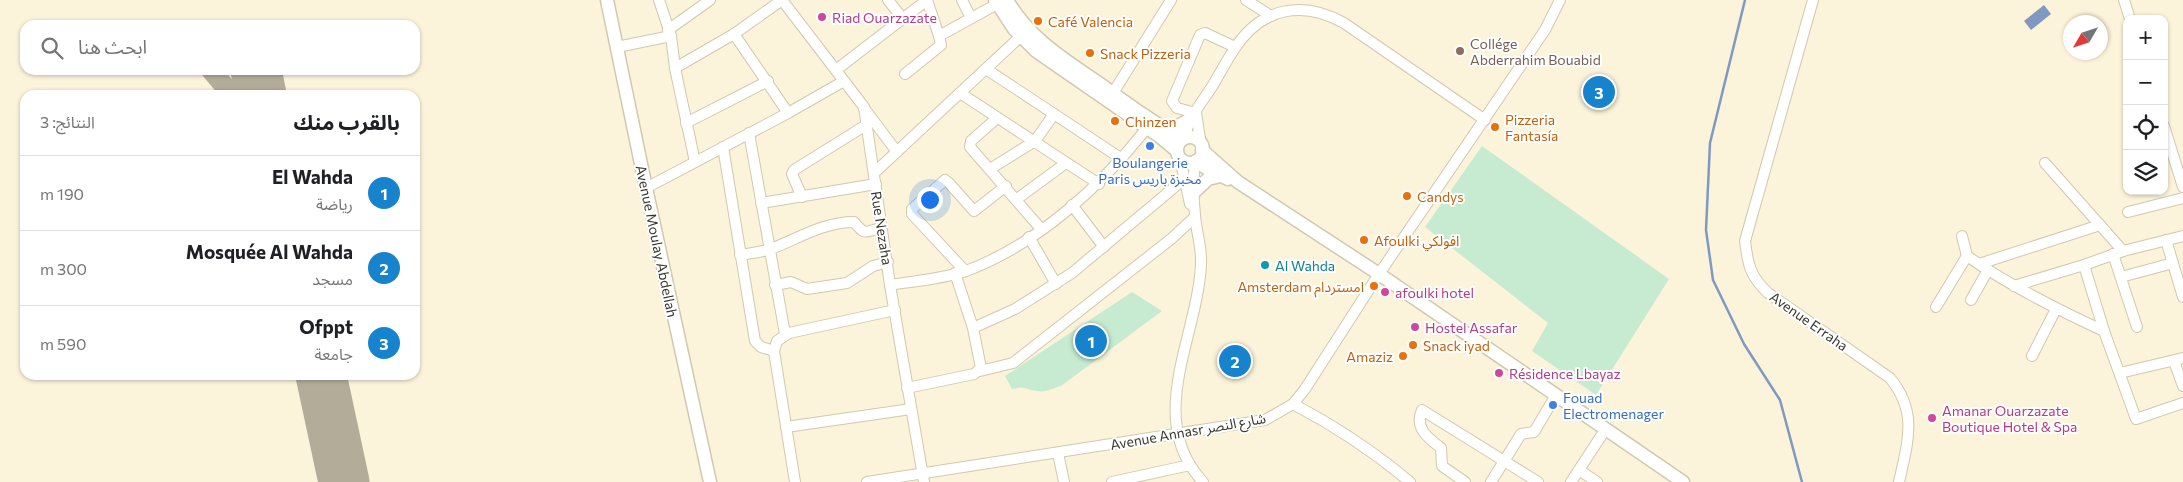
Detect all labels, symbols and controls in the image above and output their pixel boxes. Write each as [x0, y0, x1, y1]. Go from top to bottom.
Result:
place label: Riad Ouarzazate [832, 9, 937, 26]
marker: Riad Ouarzazate [816, 11, 828, 23]
place label: Café Valencia [1048, 13, 1133, 30]
marker: Café Valencia [1032, 15, 1044, 27]
north arrow [2063, 15, 2108, 60]
map controls [2123, 15, 2168, 195]
button: + [2123, 15, 2168, 60]
search box [20, 20, 420, 75]
icon: search [38, 34, 66, 62]
text: ابحث هنا [78, 35, 147, 58]
place label: Collége Abderrahim Bouabid [1470, 35, 1601, 68]
place label: Snack Pizzeria [1100, 45, 1191, 62]
marker: Collége Abderrahim Bouabid [1454, 45, 1466, 57]
marker: Snack Pizzeria [1084, 47, 1096, 59]
button: − [2123, 60, 2168, 105]
pin: 3 [1583, 73, 1615, 111]
button: locate [2123, 105, 2168, 150]
text: بالقرب منك [294, 109, 400, 134]
place label: Pizzeria Fantasía [1505, 111, 1558, 144]
text: النتائج: 3 [40, 112, 95, 131]
place label: Chinzen [1125, 113, 1177, 130]
marker: Chinzen [1109, 115, 1121, 127]
marker: Pizzeria Fantasía [1489, 121, 1501, 133]
marker: Boulangerie Paris مخبزة باريس [1144, 140, 1156, 152]
button: layers [2123, 150, 2168, 195]
place label: Boulangerie Paris مخبزة باريس [1098, 154, 1202, 188]
street label: Avenue Moulay Abdellah [633, 163, 681, 319]
text: El Wahda [272, 165, 353, 188]
text: 190 m [40, 184, 84, 203]
text: 1 [380, 184, 388, 203]
your location [917, 187, 943, 213]
place label: Candys [1417, 188, 1464, 205]
street label: Rue Nezaha [868, 190, 896, 266]
marker: Candys [1401, 190, 1413, 202]
text: رياضة [316, 194, 353, 213]
place label: Afoulki افولكي [1374, 232, 1459, 252]
marker: Afoulki افولكي [1358, 234, 1370, 246]
text: Mosquée Al Wahda [186, 240, 353, 263]
place label: Al Wahda [1275, 257, 1335, 274]
text: 300 m [40, 259, 87, 278]
text: 2 [379, 259, 389, 278]
marker: Al Wahda [1259, 259, 1271, 271]
text: مسجد [312, 269, 353, 288]
place label: Amsterdam امستردام [1237, 278, 1364, 298]
marker: Amsterdam امستردام [1368, 280, 1380, 292]
place label: afoulki hotel [1395, 284, 1474, 301]
marker: afoulki hotel [1379, 286, 1391, 298]
street label: Avenue Erraha [1767, 288, 1851, 354]
text: Ofppt [299, 315, 353, 338]
place label: Hostel Assafar [1425, 319, 1518, 336]
marker: Hostel Assafar [1409, 321, 1421, 333]
pin: 1 [1075, 322, 1107, 360]
text: 590 m [40, 334, 86, 353]
text: 3 [379, 334, 389, 353]
place label: Snack iyad [1423, 337, 1490, 354]
marker: Snack iyad [1407, 339, 1419, 351]
pin: 2 [1219, 342, 1251, 380]
text: جامعة [314, 344, 353, 363]
place label: Amaziz [1346, 348, 1393, 365]
marker: Amaziz [1397, 350, 1409, 362]
place label: Résidence Lbayaz [1509, 365, 1621, 382]
marker: Résidence Lbayaz [1493, 367, 1505, 379]
place label: Fouad Electromenager [1563, 389, 1664, 422]
marker: Fouad Electromenager [1547, 399, 1559, 411]
place label: Amanar Ouarzazate Boutique Hotel & Spa [1942, 402, 2077, 435]
street label: Avenue Annasr شارع النصر [1109, 409, 1268, 456]
marker: Amanar Ouarzazate Boutique Hotel & Spa [1926, 412, 1938, 424]

